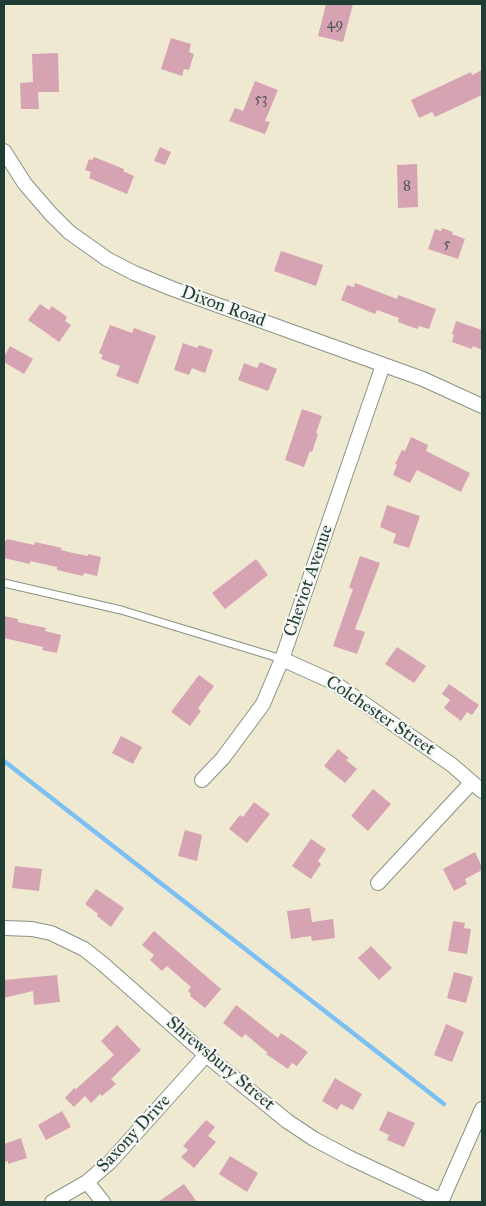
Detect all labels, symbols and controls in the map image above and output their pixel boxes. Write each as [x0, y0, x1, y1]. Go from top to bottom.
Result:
house number: 49 [327, 15, 343, 33]
house number: 53 [255, 90, 267, 108]
house number: 8 [403, 177, 411, 195]
house number: 5 [444, 235, 450, 253]
street label: Dixon Road [178, 282, 268, 332]
street label: Cheviot Avenue [280, 522, 338, 640]
street label: Colchester Street [321, 672, 439, 760]
street label: Shrewsbury Street [161, 1012, 279, 1116]
street label: Saxony Drive [93, 1091, 175, 1177]

